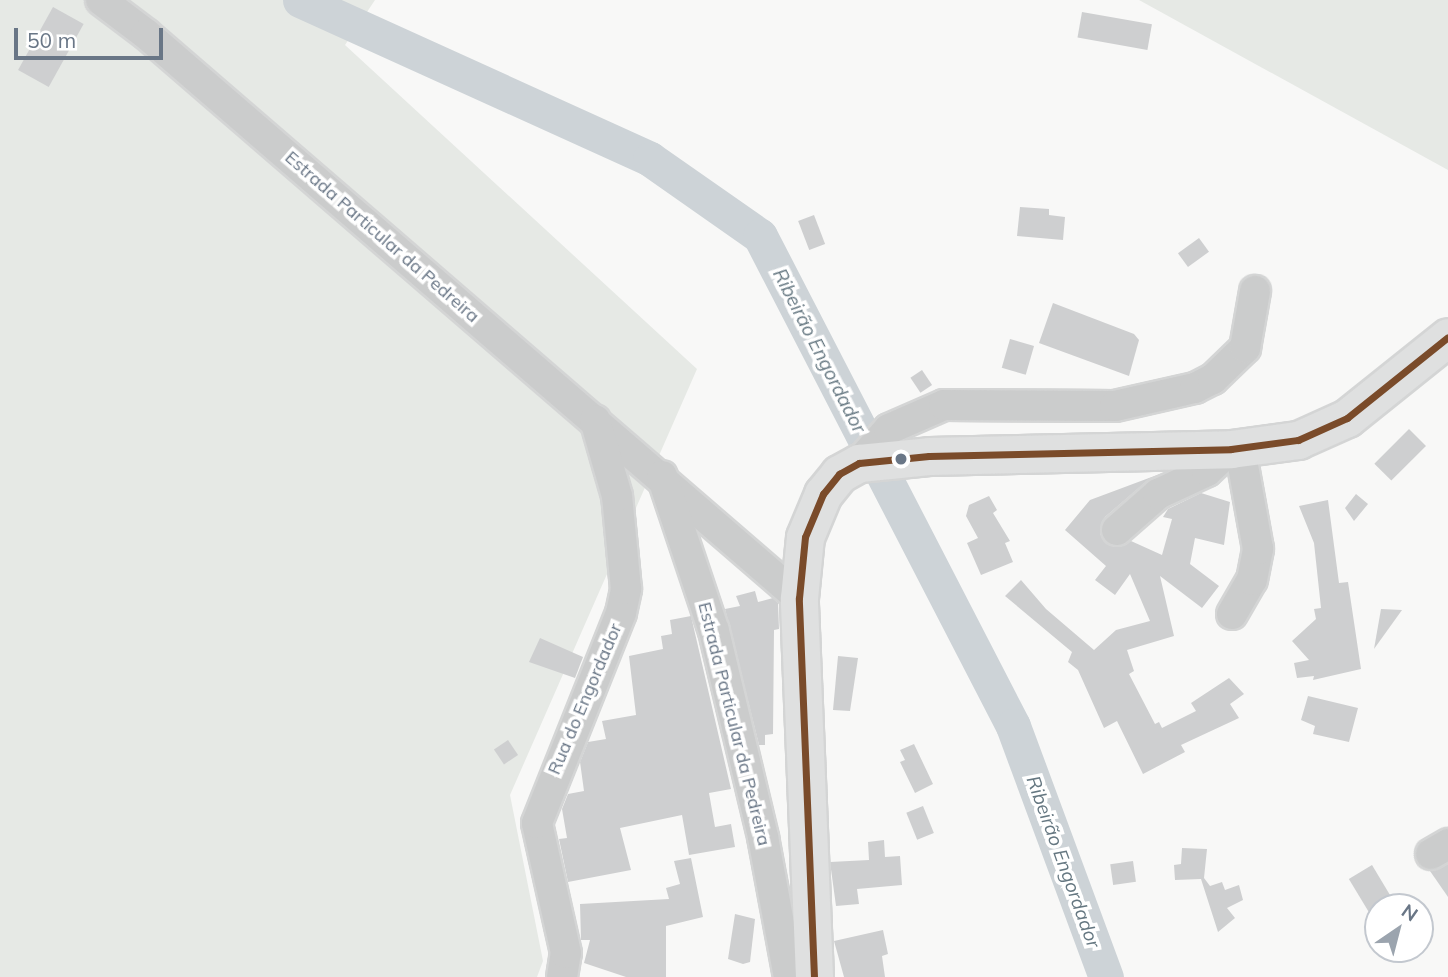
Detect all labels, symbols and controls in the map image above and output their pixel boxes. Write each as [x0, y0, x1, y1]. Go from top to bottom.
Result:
scale bar [18, 14, 166, 58]
text: 50 m [27, 27, 76, 53]
street label: Estrada Particular da Pedreira [280, 147, 484, 327]
water label: Ribeirão Engordador [768, 265, 870, 437]
unlabelled marker [894, 452, 908, 466]
street label: Estrada Particular da Pedreira [693, 600, 775, 848]
street label: Rua do Engordador [543, 620, 627, 778]
water label: Ribeirão Engordador [1021, 773, 1105, 951]
north arrow [1364, 893, 1434, 963]
text: N [1397, 898, 1423, 926]

